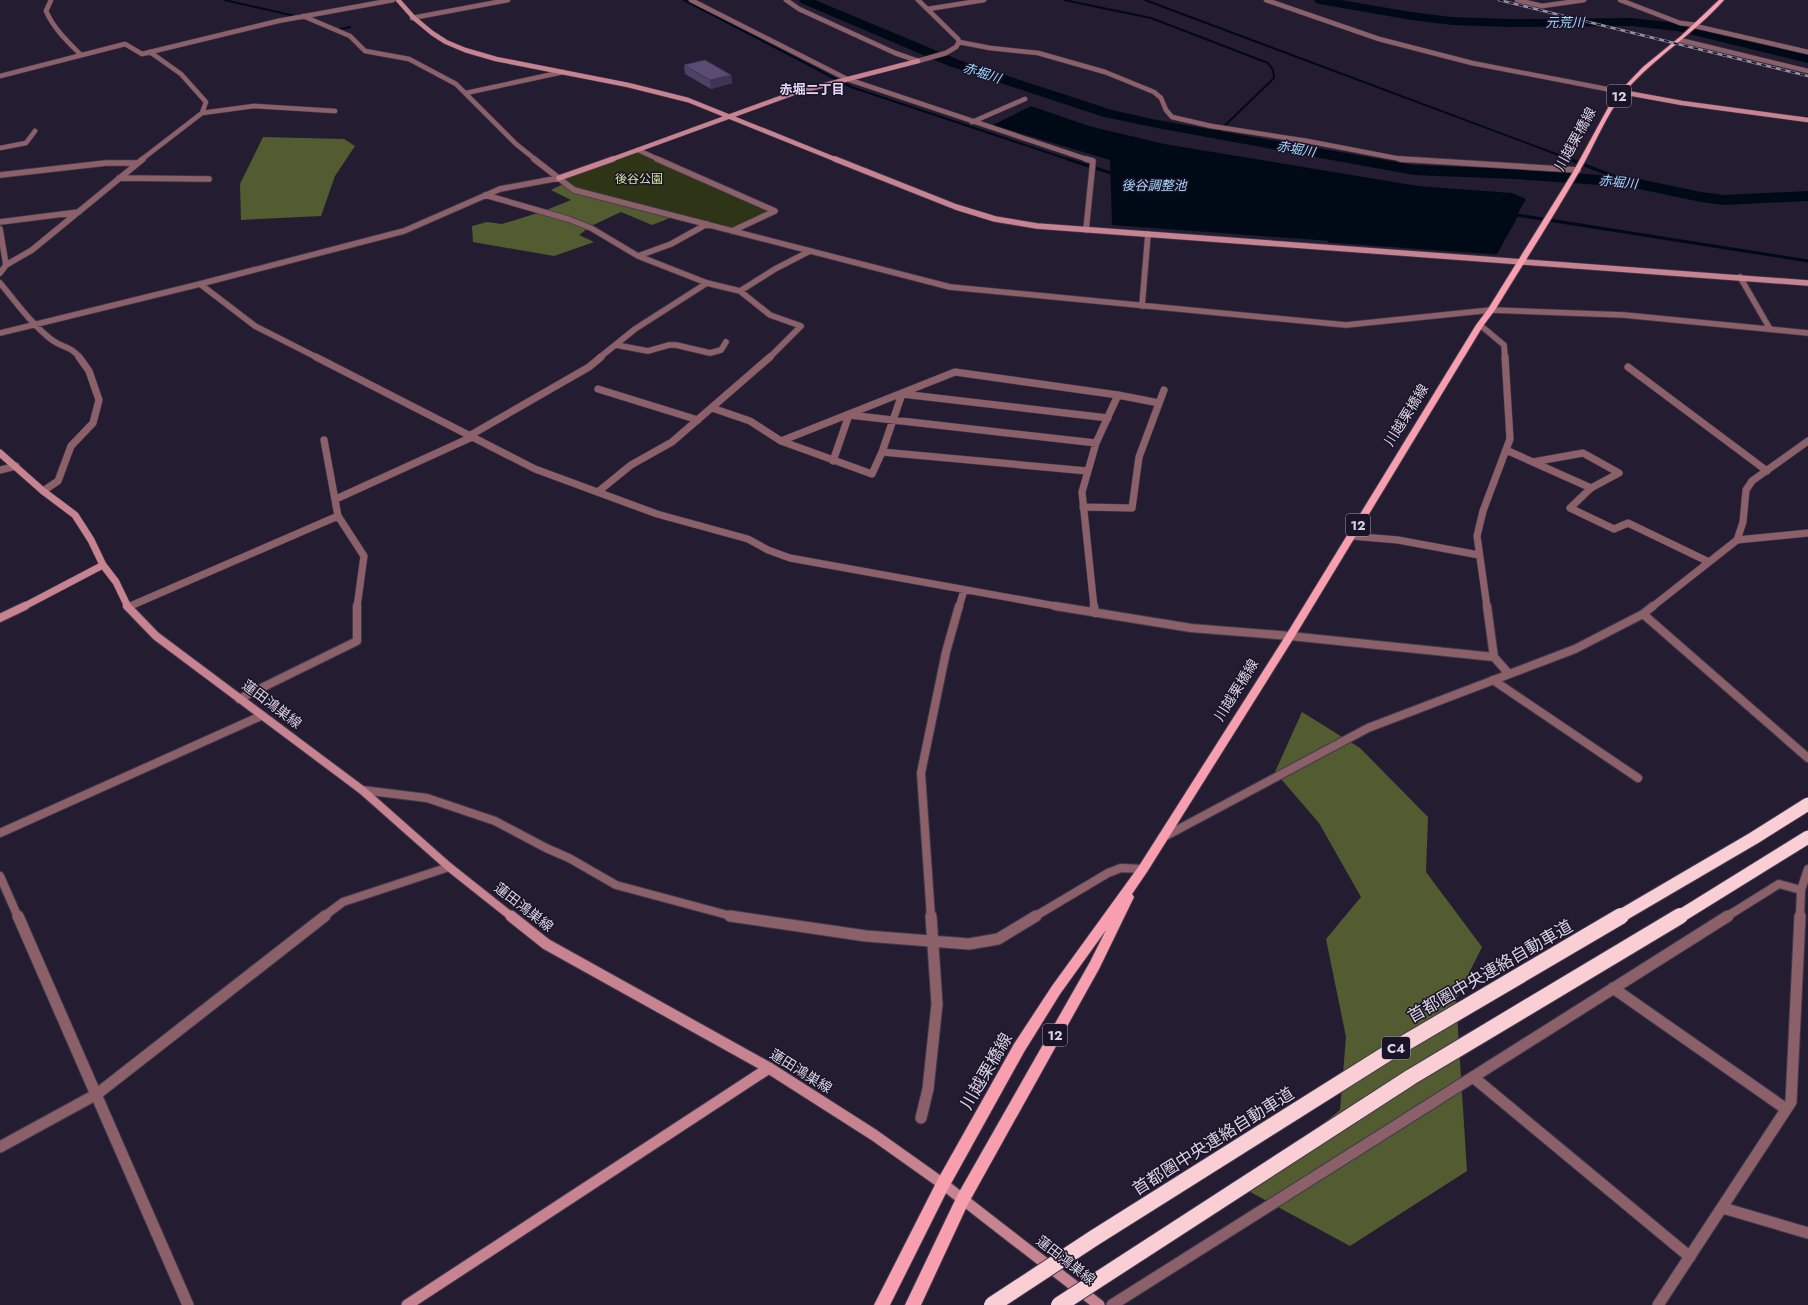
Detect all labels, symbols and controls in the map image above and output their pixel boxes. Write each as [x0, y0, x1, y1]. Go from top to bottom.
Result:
water label: 元荒川 [1545, 13, 1586, 32]
water label: 赤堀川 [961, 58, 1005, 89]
district label: 赤堀二丁目 [779, 80, 845, 99]
road number: 12 [1607, 85, 1631, 107]
street label: 川越栗橋線 [1549, 104, 1601, 174]
water label: 赤堀川 [1275, 136, 1319, 162]
park label: 後谷公園 [615, 170, 663, 188]
water label: 赤堀川 [1598, 171, 1640, 194]
water label: 後谷調整池 [1121, 176, 1188, 195]
street label: 川越栗橋線 [1379, 380, 1433, 450]
road number: 12 [1346, 514, 1370, 536]
street label: 川越栗橋線 [1209, 655, 1263, 725]
street label: 蓮田鴻巣線 [238, 675, 306, 733]
street label: 蓮田鴻巣線 [490, 878, 558, 936]
street label: 首都圏中央連絡自動車道 [1403, 914, 1577, 1028]
road number: 12 [1043, 1024, 1067, 1046]
street label: 川越栗橋線 [954, 1028, 1018, 1114]
road number: C4 [1382, 1037, 1410, 1059]
street label: 蓮田鴻巣線 [766, 1044, 836, 1098]
street label: 首都圏中央連絡自動車道 [1127, 1081, 1299, 1201]
street label: 蓮田鴻巣線 [1032, 1231, 1100, 1289]

